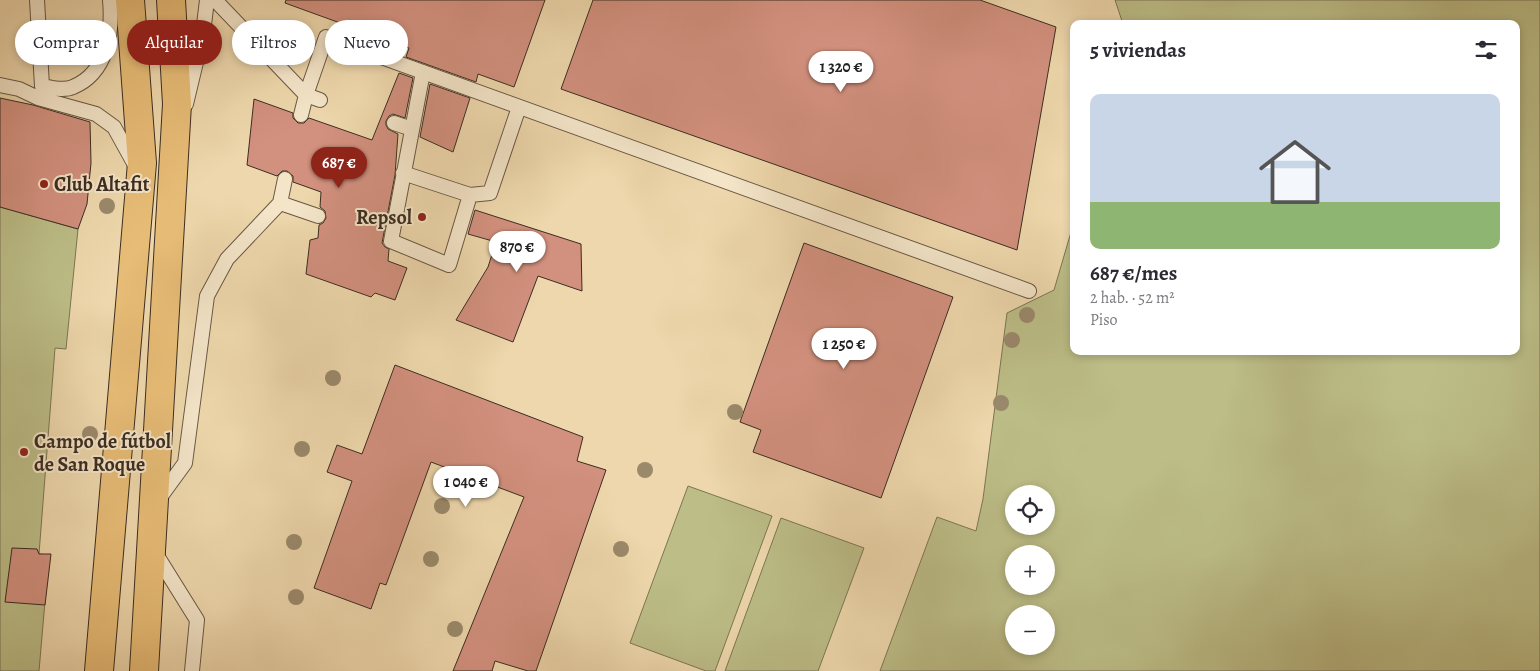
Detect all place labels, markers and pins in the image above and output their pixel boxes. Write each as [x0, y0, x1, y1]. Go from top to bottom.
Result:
pin: 1 320 € [795, 51, 887, 93]
pin: 687 € [304, 146, 374, 189]
place label: Club Altafit [54, 171, 150, 198]
marker: Club Altafit [38, 178, 50, 190]
place label: Repsol [356, 204, 413, 231]
marker: Repsol [416, 211, 428, 223]
pin: 870 € [482, 230, 552, 273]
pin: 1 250 € [798, 328, 890, 370]
place label: Campo de fútbol de San Roque [34, 428, 172, 478]
marker: Campo de fútbol de San Roque [18, 446, 30, 458]
pin: 1 040 € [420, 466, 512, 508]

